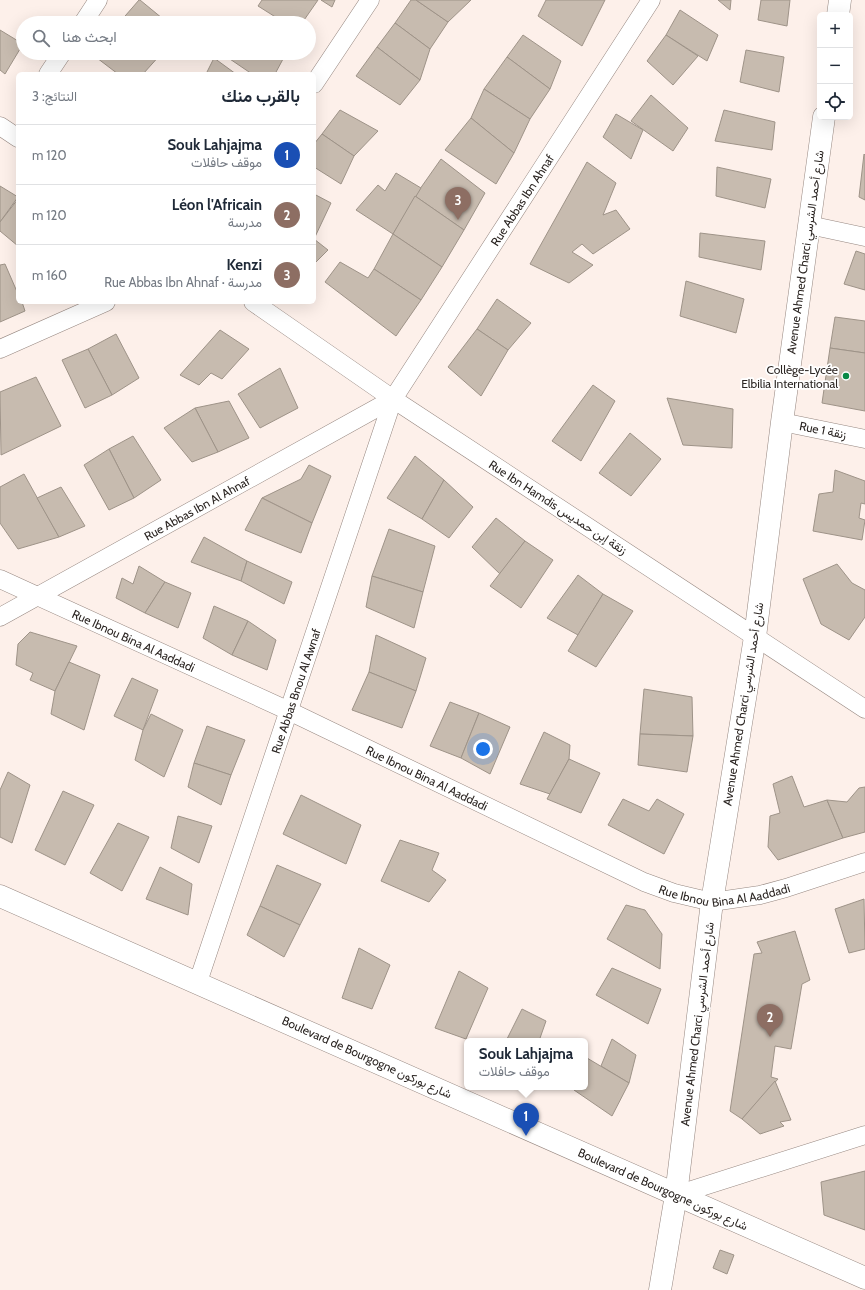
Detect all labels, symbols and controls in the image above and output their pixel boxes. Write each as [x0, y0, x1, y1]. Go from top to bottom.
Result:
map controls [817, 12, 853, 120]
button: + [817, 12, 853, 48]
search box [16, 16, 316, 60]
icon: search [30, 27, 52, 49]
text: ابحث هنا [62, 28, 117, 46]
button: − [817, 48, 853, 84]
button: locate [817, 84, 853, 120]
text: بالقرب منك [222, 86, 300, 106]
text: النتائج: 3 [32, 88, 77, 104]
text: Souk Lahjajma [167, 136, 262, 154]
text: 120 m [32, 147, 66, 163]
text: 1 [285, 147, 289, 163]
street label: Avenue Ahmed Charci شارع أحمد الشرسي [783, 149, 830, 355]
street label: Rue Abbas Ibn Ahnaf [487, 151, 557, 248]
text: موقف حافلات [191, 154, 262, 170]
pin: 3 [445, 187, 471, 220]
text: Léon l'Africain [172, 196, 262, 214]
text: 120 m [32, 207, 66, 223]
text: 2 [284, 207, 290, 223]
text: مدرسة [228, 214, 262, 230]
text: Kenzi [226, 256, 262, 274]
text: 160 m [32, 267, 67, 283]
text: 3 [284, 267, 291, 283]
text: مدرسة · Rue Abbas Ibn Ahnaf [104, 274, 262, 290]
place label: Collège-Lycée Elbilia International [741, 362, 838, 391]
marker: Collège-Lycée Elbilia International [841, 371, 851, 381]
street label: Rue 1 زنقة [798, 418, 848, 443]
street label: Rue Ibn Hamdis زنقة إبن حمديس [485, 457, 630, 558]
street label: Rue Abbas Ibn Al Ahnaf [141, 473, 252, 543]
street label: Avenue Ahmed Charci شارع أحمد الشرسي [720, 601, 769, 807]
street label: Rue Ibnou Bina Al Aaddadi [70, 606, 197, 675]
street label: Rue Abbas Bnou Al Awnaf [268, 626, 323, 755]
your location [473, 739, 493, 759]
street label: Rue Ibnou Bina Al Aaddadi [364, 742, 490, 813]
street label: Rue Ibnou Bina Al Aaddadi [657, 880, 792, 909]
street label: Avenue Ahmed Charci شارع أحمد الشرسي [677, 921, 720, 1127]
pin: 2 [757, 1004, 783, 1037]
street label: Boulevard de Bourgogne شارع بوركون [279, 1013, 454, 1103]
popup [464, 1038, 588, 1090]
text: Souk Lahjajma [479, 1045, 573, 1063]
text: موقف حافلات [479, 1063, 550, 1079]
pin: 1 [513, 1103, 539, 1136]
street label: Boulevard de Bourgogne شارع بوركون [575, 1145, 750, 1235]

